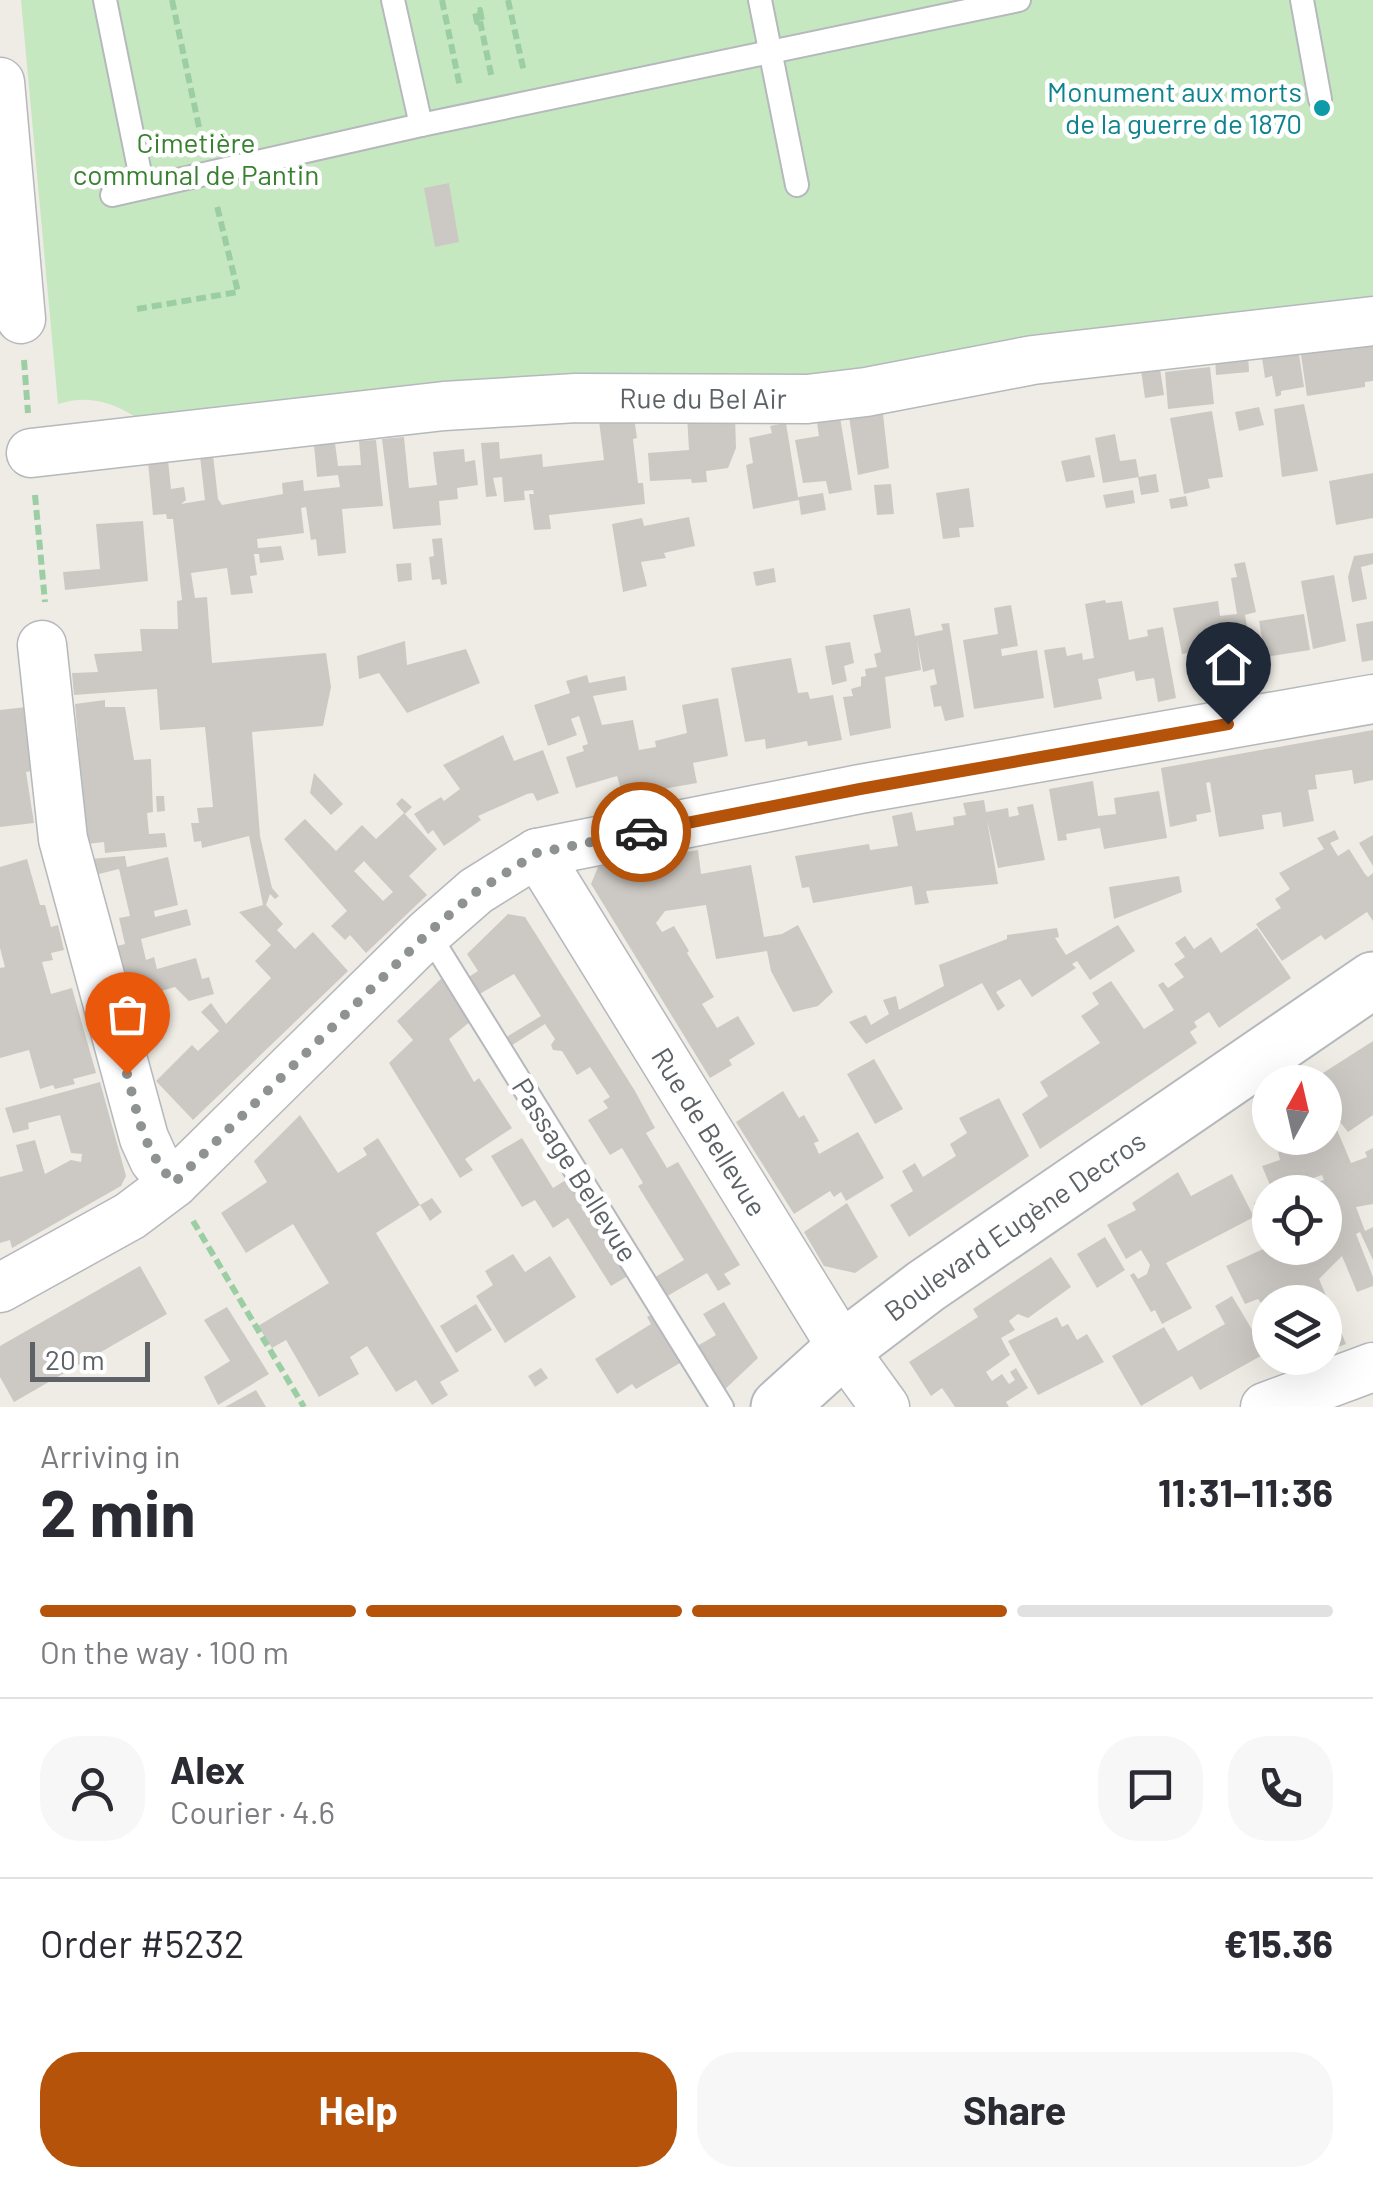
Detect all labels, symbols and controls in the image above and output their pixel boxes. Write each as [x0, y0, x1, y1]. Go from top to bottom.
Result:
place label: Monument aux morts de la guerre de 1870 [1047, 74, 1302, 140]
marker: Monument aux morts de la guerre de 1870 [1311, 97, 1333, 119]
park label: Cimetière communal de Pantin [73, 125, 319, 191]
street label: Rue du Bel Air [619, 380, 787, 415]
pin [1186, 622, 1271, 725]
icon: home [1201, 637, 1256, 692]
courier [591, 782, 691, 882]
icon: car [614, 805, 669, 860]
pin [85, 972, 170, 1075]
icon: bag [100, 987, 155, 1042]
street label: Rue de Bellevue [645, 1041, 775, 1222]
north arrow [1252, 1065, 1342, 1155]
map controls [1252, 1065, 1342, 1375]
street label: Passage Bellevue [506, 1071, 646, 1268]
street label: Boulevard Eugène Decros [877, 1123, 1152, 1328]
button: locate [1252, 1175, 1342, 1265]
button: layers [1252, 1285, 1342, 1375]
scale bar [30, 1337, 150, 1382]
text: 20 m [45, 1342, 105, 1376]
text: Arriving in [40, 1436, 180, 1474]
text: 11:31–11:36 [1158, 1469, 1333, 1515]
text: 2 min [40, 1472, 196, 1550]
text: On the way · 100 m [40, 1632, 289, 1670]
button: person [40, 1736, 145, 1841]
button: chat [1098, 1736, 1203, 1841]
button: phone [1228, 1736, 1333, 1841]
text: Alex [170, 1746, 245, 1792]
text: Courier · 4.6 [170, 1792, 335, 1830]
text: Order #5232 [40, 1920, 244, 1966]
text: €15.36 [1224, 1920, 1333, 1966]
button: Help [40, 2052, 677, 2167]
button: Share [697, 2052, 1333, 2167]

